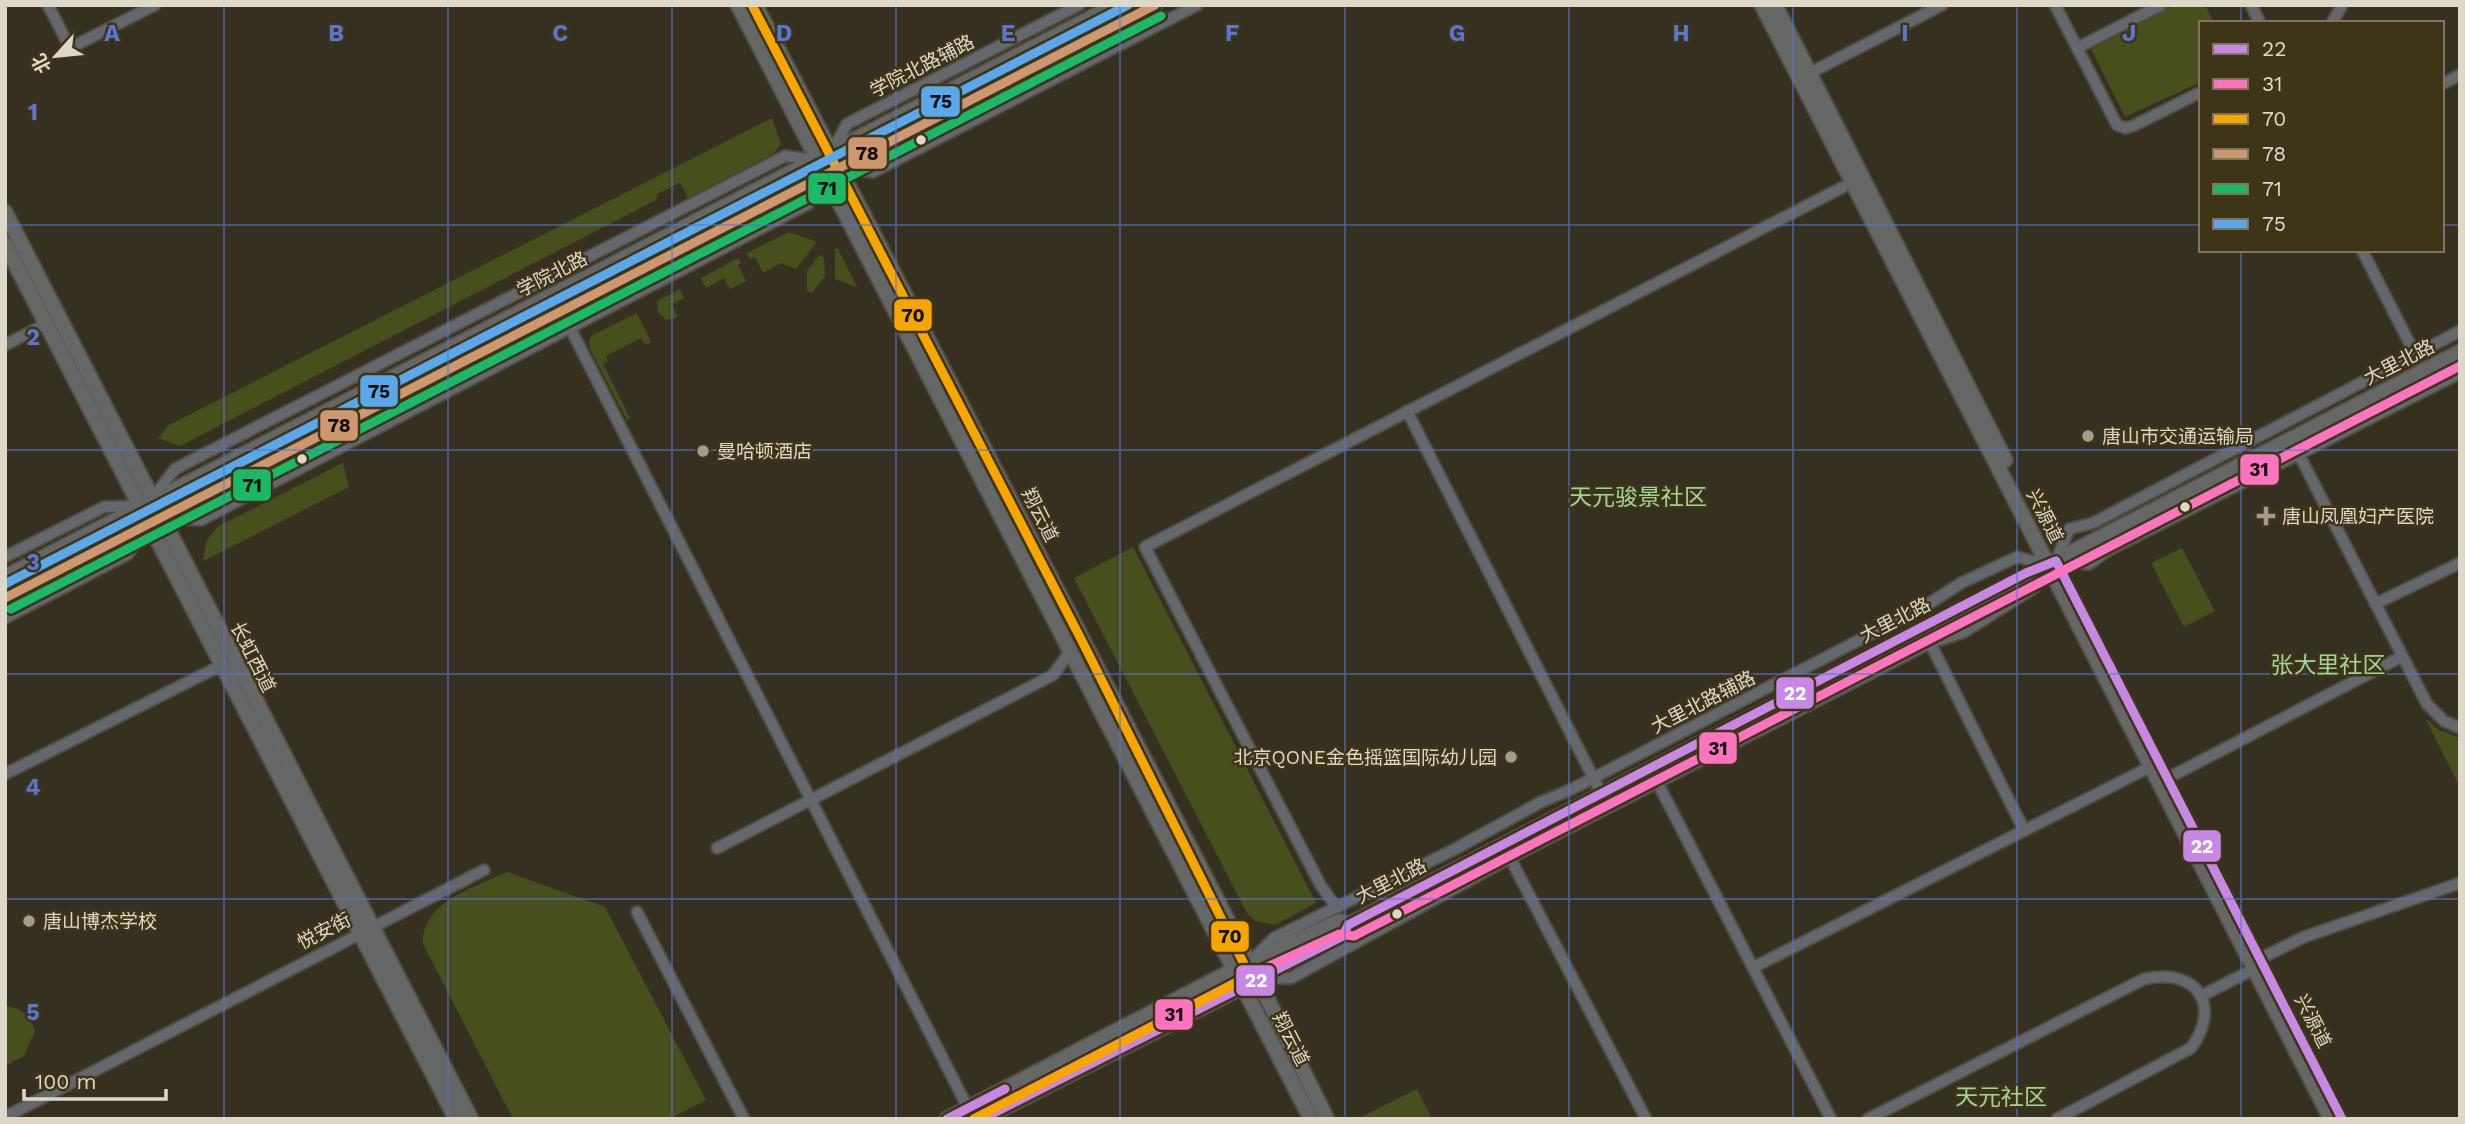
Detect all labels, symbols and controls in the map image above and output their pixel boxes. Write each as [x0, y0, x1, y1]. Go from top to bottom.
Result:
text: A [104, 20, 120, 47]
text: B [328, 20, 344, 47]
text: C [552, 20, 568, 47]
text: D [776, 20, 792, 47]
text: E [1001, 20, 1015, 47]
text: F [1225, 20, 1239, 47]
text: G [1449, 20, 1465, 47]
text: H [1672, 20, 1690, 47]
text: I [1901, 20, 1909, 47]
text: J [2122, 20, 2136, 47]
north arrow [21, 21, 91, 91]
legend [2199, 21, 2444, 252]
street label: 学院北路辅路 [866, 30, 978, 102]
text: 22 [2262, 36, 2287, 61]
text: 北 [27, 50, 56, 77]
text: 31 [2262, 71, 2282, 96]
line badge: 75 [920, 85, 961, 118]
text: 75 [930, 90, 952, 113]
text: 1 [28, 99, 38, 126]
text: 70 [2262, 106, 2286, 131]
unlabelled marker [914, 133, 928, 147]
line badge: 78 [847, 136, 888, 170]
text: 78 [2262, 141, 2286, 166]
text: 78 [855, 142, 879, 165]
line badge: 71 [807, 172, 847, 205]
text: 71 [2262, 176, 2282, 201]
text: 71 [817, 177, 837, 200]
text: 75 [2262, 211, 2286, 236]
street label: 学院北路 [513, 246, 591, 302]
line badge: 70 [893, 298, 933, 332]
text: 70 [901, 304, 925, 327]
text: 2 [26, 324, 40, 351]
street label: 大里北路 [2360, 334, 2438, 390]
line badge: 75 [359, 374, 399, 408]
text: 75 [368, 380, 390, 403]
line badge: 78 [319, 409, 359, 442]
text: 78 [327, 414, 351, 437]
place label: 唐山市交通运输局 [2102, 425, 2254, 448]
marker: 唐山市交通运输局 [2080, 428, 2096, 444]
place label: 曼哈顿酒店 [717, 440, 812, 463]
marker: 曼哈顿酒店 [695, 443, 711, 459]
unlabelled marker [295, 452, 309, 466]
line badge: 31 [2239, 453, 2280, 486]
text: 31 [2249, 458, 2269, 481]
line badge: 71 [232, 468, 272, 502]
text: 71 [242, 474, 262, 497]
street label: 翔云道 [1017, 484, 1063, 546]
district label: 天元骏景社区 [1569, 484, 1707, 511]
street label: 兴源道 [2022, 485, 2068, 547]
unlabelled marker [2178, 500, 2192, 514]
place label: 唐山凤凰妇产医院 [2282, 505, 2434, 528]
marker: 唐山凤凰妇产医院 [2256, 506, 2276, 526]
text: 3 [26, 549, 40, 576]
street label: 大里北路 [1856, 592, 1934, 648]
street label: 长虹西道 [225, 618, 281, 696]
district label: 张大里社区 [2271, 652, 2386, 679]
street label: 大里北路辅路 [1647, 666, 1759, 738]
line badge: 22 [1775, 676, 1815, 710]
text: 22 [1784, 682, 1806, 705]
line badge: 31 [1698, 731, 1738, 765]
text: 31 [1708, 737, 1728, 760]
place label: 北京QONE金色摇篮国际幼儿园 [1234, 746, 1497, 769]
marker: 北京QONE金色摇篮国际幼儿园 [1503, 749, 1519, 765]
text: 4 [26, 774, 41, 801]
line badge: 22 [2182, 829, 2222, 863]
text: 22 [2191, 835, 2213, 858]
street label: 大里北路 [1352, 853, 1430, 909]
unlabelled marker [1390, 907, 1404, 921]
street label: 悦安街 [293, 908, 355, 954]
place label: 唐山博杰学校 [43, 910, 157, 933]
marker: 唐山博杰学校 [21, 913, 37, 929]
line badge: 70 [1210, 920, 1250, 953]
text: 70 [1218, 925, 1242, 948]
line badge: 22 [1235, 964, 1276, 997]
text: 22 [1245, 969, 1267, 992]
street label: 兴源道 [2290, 990, 2336, 1052]
line badge: 31 [1154, 998, 1194, 1031]
text: 5 [26, 999, 40, 1026]
text: 31 [1164, 1003, 1184, 1026]
street label: 翔云道 [1268, 1008, 1314, 1070]
scale bar [24, 1058, 166, 1102]
text: 100 m [35, 1069, 97, 1094]
district label: 天元社区 [1955, 1084, 2047, 1111]

